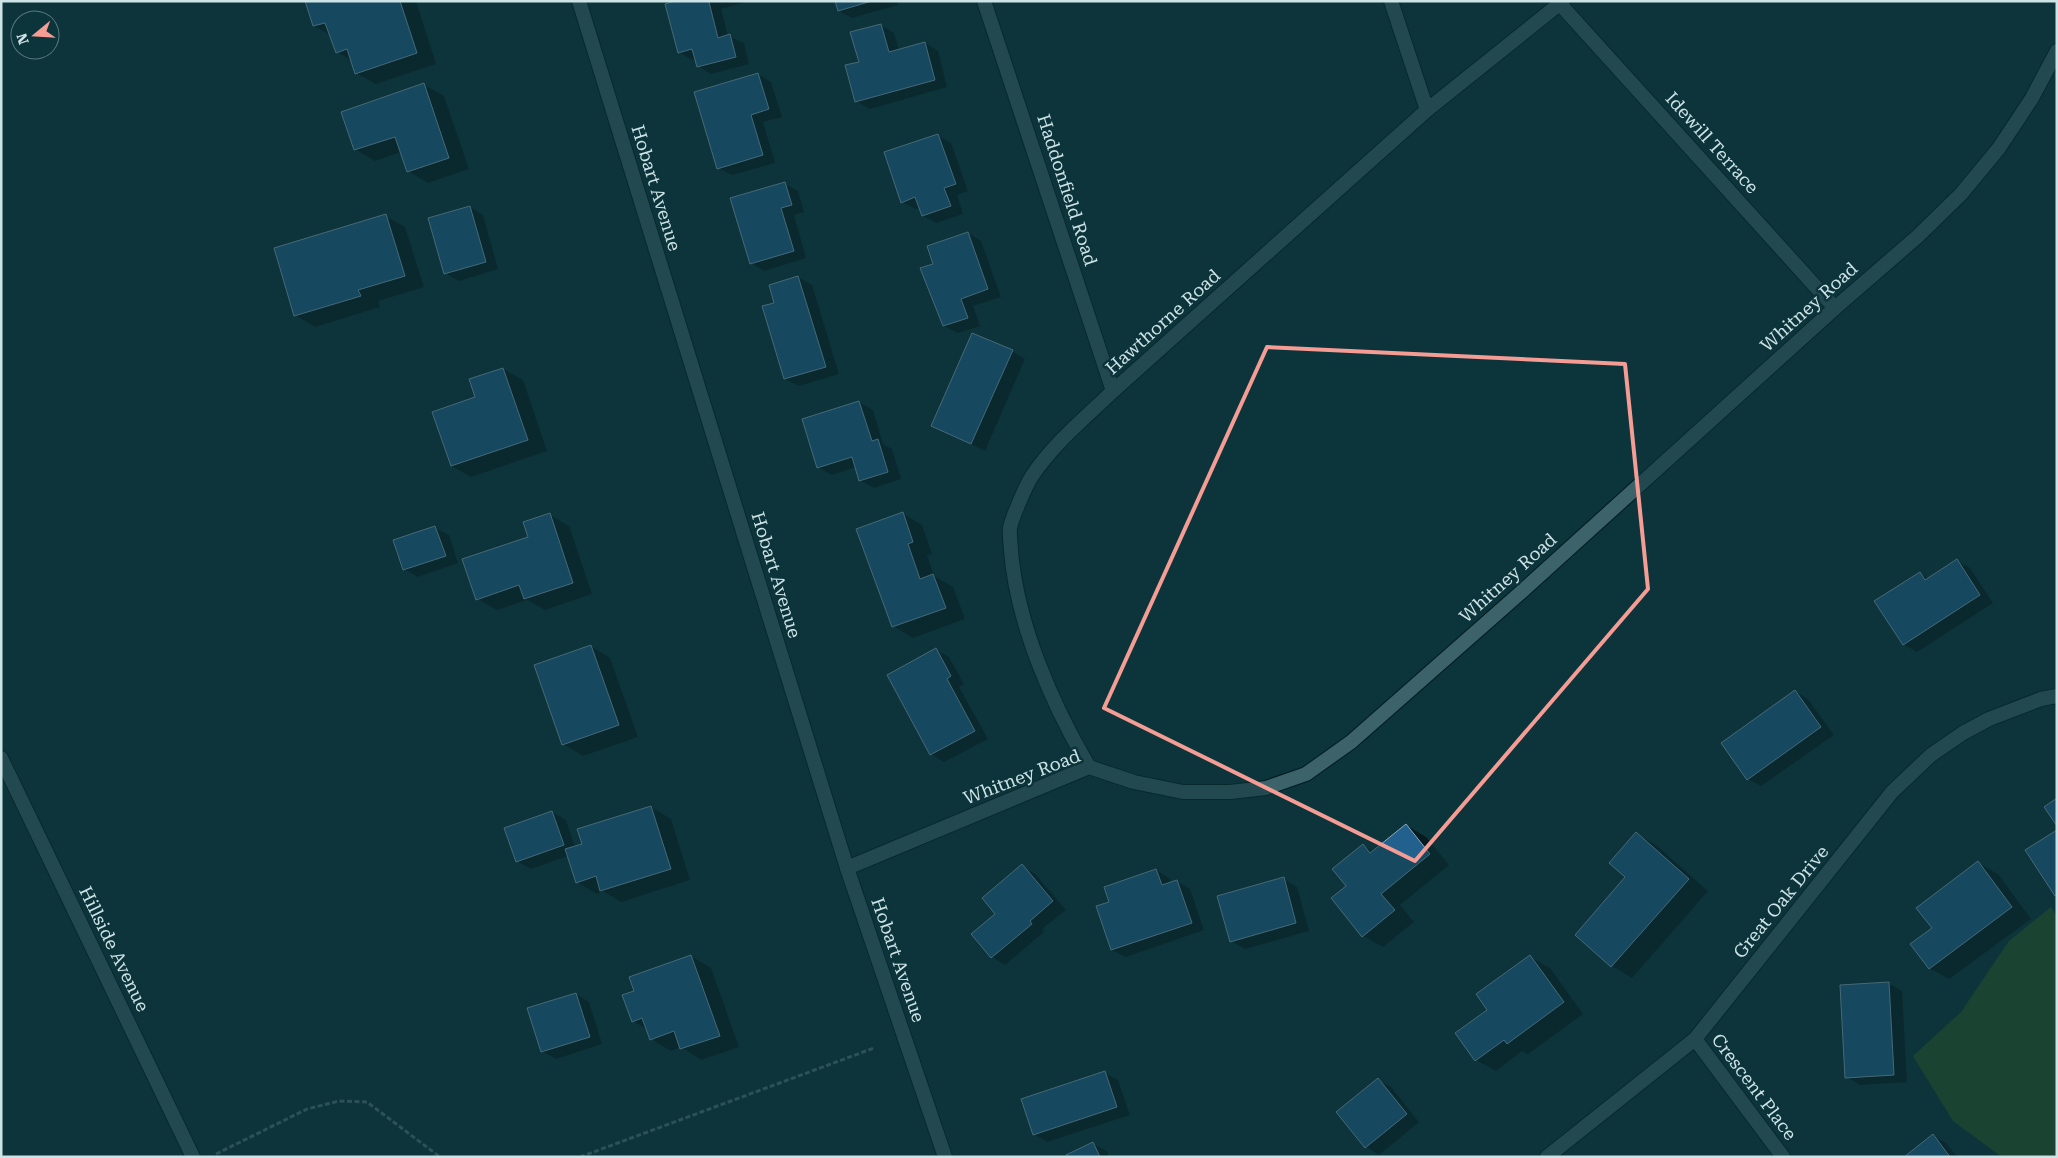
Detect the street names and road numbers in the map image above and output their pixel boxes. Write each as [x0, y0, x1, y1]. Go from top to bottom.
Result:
street label: Idewill Terrace [1661, 88, 1763, 198]
street label: Haddonfield Road [1033, 112, 1102, 269]
street label: Hobart Avenue [627, 122, 686, 253]
street label: Whitney Road [1756, 257, 1862, 356]
street label: Hawthorne Road [1101, 264, 1225, 379]
street label: Hobart Avenue [747, 509, 806, 640]
street label: Whitney Road [1455, 528, 1561, 627]
street label: Whitney Road [960, 744, 1084, 808]
street label: Great Oak Drive [1729, 841, 1833, 962]
street label: Hillside Avenue [75, 883, 154, 1015]
street label: Hobart Avenue [867, 895, 930, 1025]
street label: Crescent Place [1708, 1029, 1801, 1144]

